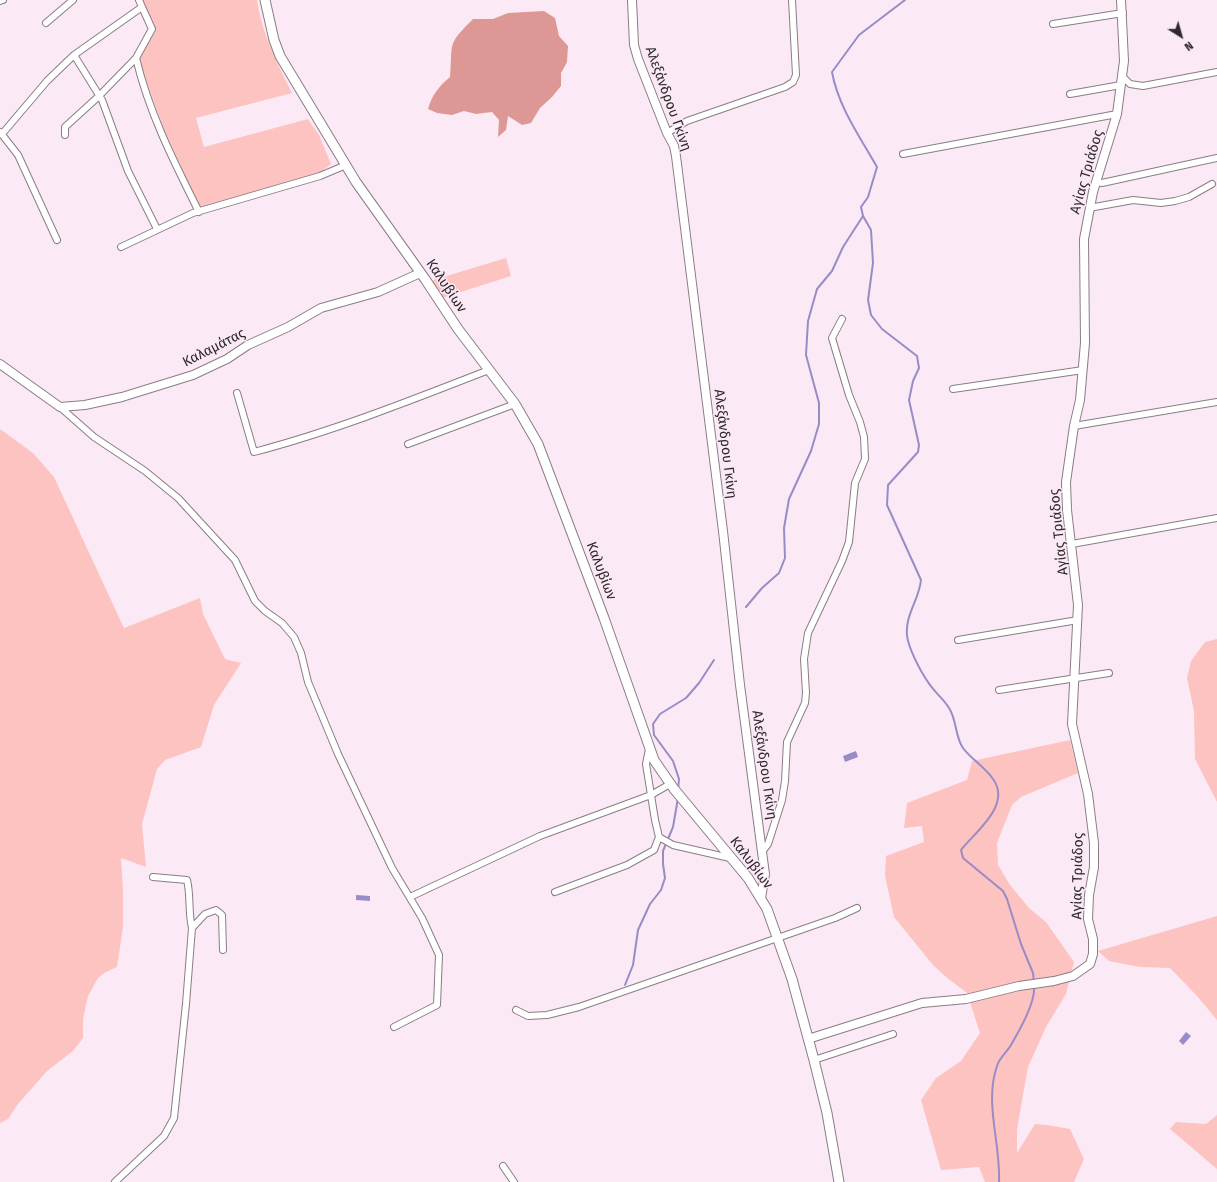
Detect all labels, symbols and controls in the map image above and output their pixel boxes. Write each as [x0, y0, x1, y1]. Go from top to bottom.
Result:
north arrow [1161, 16, 1201, 56]
text: N [1182, 39, 1195, 53]
street label: Αλεξάνδρου Γκίνη [641, 44, 695, 154]
street label: Αγίας Τριάδος [1067, 128, 1107, 216]
street label: Καλυβίων [422, 256, 470, 316]
street label: Καλαμάτας [180, 325, 248, 371]
street label: Αλεξάνδρου Γκίνη [710, 388, 740, 500]
street label: Αγίας Τριάδος [1046, 488, 1072, 576]
street label: Καλυβίων [582, 540, 620, 602]
street label: Αλεξάνδρου Γκίνη [748, 709, 780, 821]
street label: Αγίας Τριάδος [1069, 832, 1087, 920]
street label: Καλυβίων [726, 834, 776, 892]

